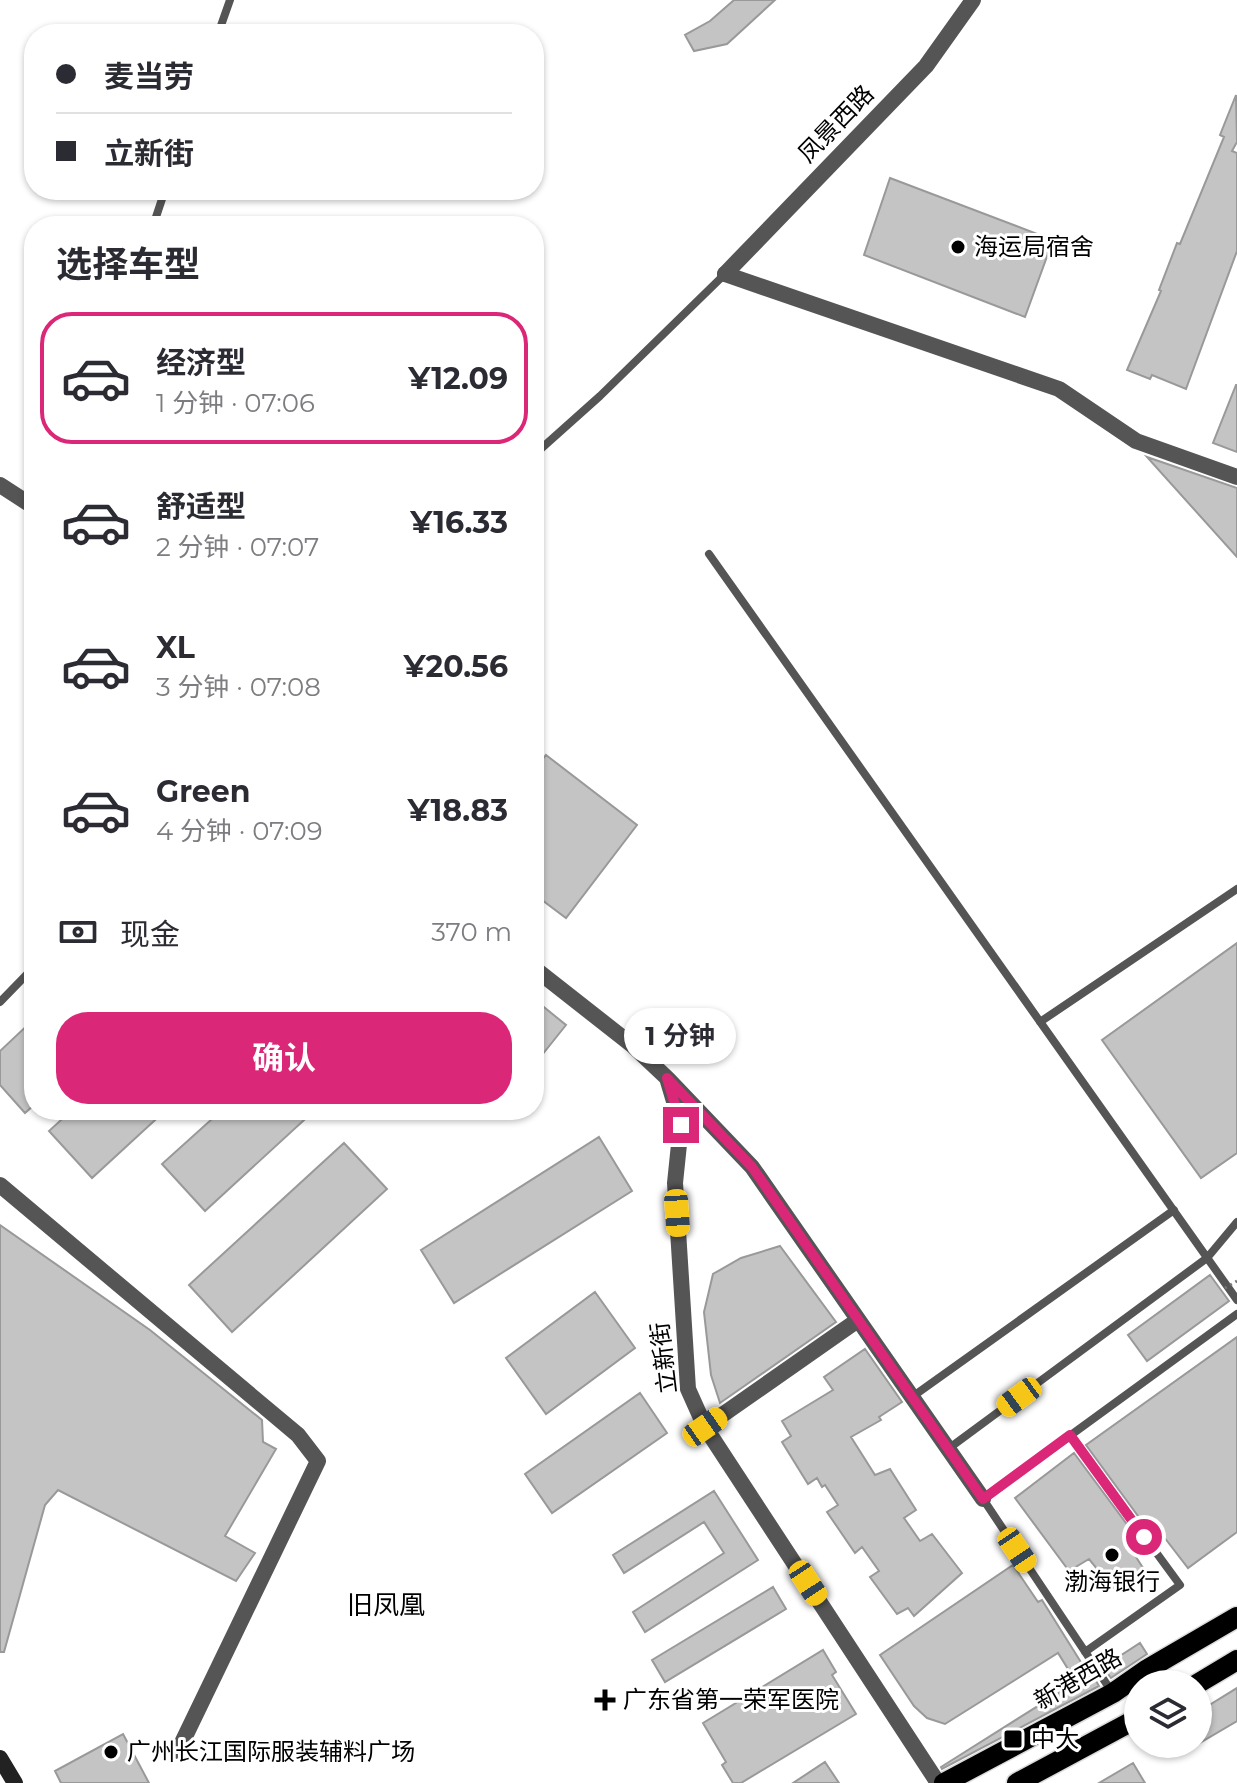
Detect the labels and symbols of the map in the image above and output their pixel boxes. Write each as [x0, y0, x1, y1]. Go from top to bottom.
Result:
street label: 凤景西路 [792, 79, 879, 168]
place label: 海运局宿舍 [974, 232, 1094, 261]
marker: 海运局宿舍 [949, 238, 967, 256]
callout: 1 分钟 [625, 1009, 737, 1065]
route end [663, 1107, 699, 1143]
car [663, 1188, 691, 1238]
street label: 立新街 [645, 1321, 682, 1396]
car [993, 1373, 1045, 1421]
car [678, 1403, 732, 1451]
route start [1126, 1519, 1162, 1555]
car [994, 1523, 1040, 1577]
marker: 渤海银行 [1103, 1546, 1121, 1564]
car [785, 1556, 831, 1610]
place label: 渤海银行 [1064, 1567, 1160, 1596]
district label: 旧凤凰 [347, 1589, 425, 1621]
street label: 新港西路 [1029, 1642, 1127, 1715]
place label: 广东省第一荣军医院 [623, 1685, 839, 1714]
marker: 广东省第一荣军医院 [594, 1689, 616, 1711]
place label: 中大 [1031, 1724, 1079, 1753]
marker: 中大 [1002, 1728, 1024, 1750]
place label: 广州长江国际服装辅料广场 [127, 1737, 415, 1766]
marker: 广州长江国际服装辅料广场 [102, 1743, 120, 1761]

